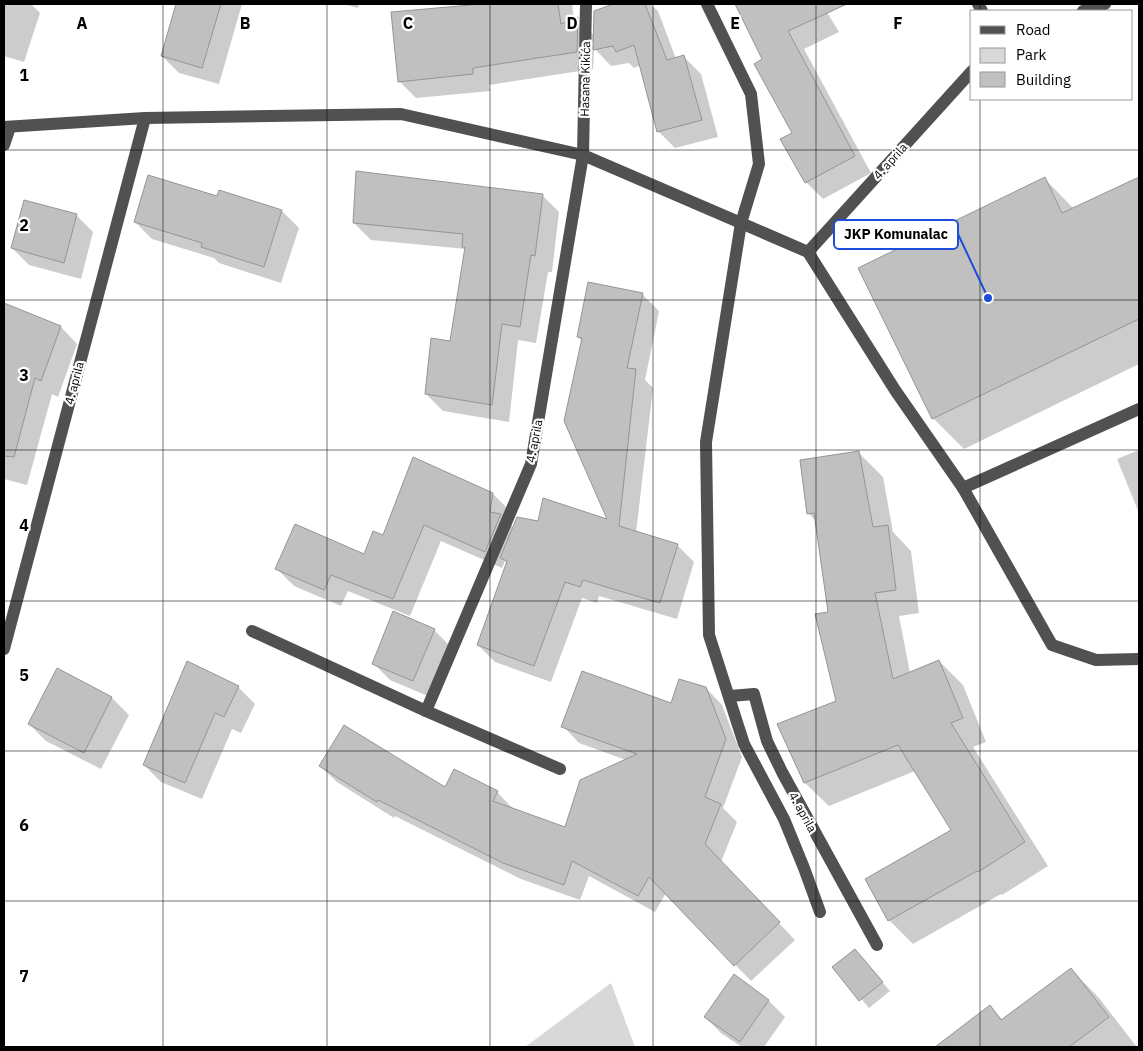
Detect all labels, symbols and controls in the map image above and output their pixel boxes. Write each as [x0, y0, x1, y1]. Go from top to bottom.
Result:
legend [970, 10, 1133, 100]
text: A [77, 13, 88, 33]
text: B [240, 13, 251, 33]
text: C [403, 13, 413, 33]
text: D [566, 13, 578, 33]
text: E [730, 13, 740, 33]
text: F [893, 13, 903, 33]
text: Road [1016, 20, 1051, 39]
street label: Hasana Kikića [577, 40, 593, 117]
text: Park [1016, 45, 1046, 64]
text: 1 [19, 65, 29, 85]
text: Building [1016, 70, 1071, 89]
street label: 4. aprila [870, 139, 911, 182]
text: 2 [19, 215, 29, 235]
callout: JKP Komunalac [834, 220, 958, 249]
text: JKP Komunalac [844, 225, 948, 243]
street label: 4. aprila [61, 359, 87, 406]
text: 3 [19, 365, 29, 385]
street label: 4. aprila [522, 418, 546, 464]
text: 4 [19, 515, 29, 535]
text: 5 [19, 665, 29, 685]
street label: 4. aprila [786, 789, 820, 835]
text: 6 [19, 815, 29, 835]
text: 7 [19, 966, 29, 986]

